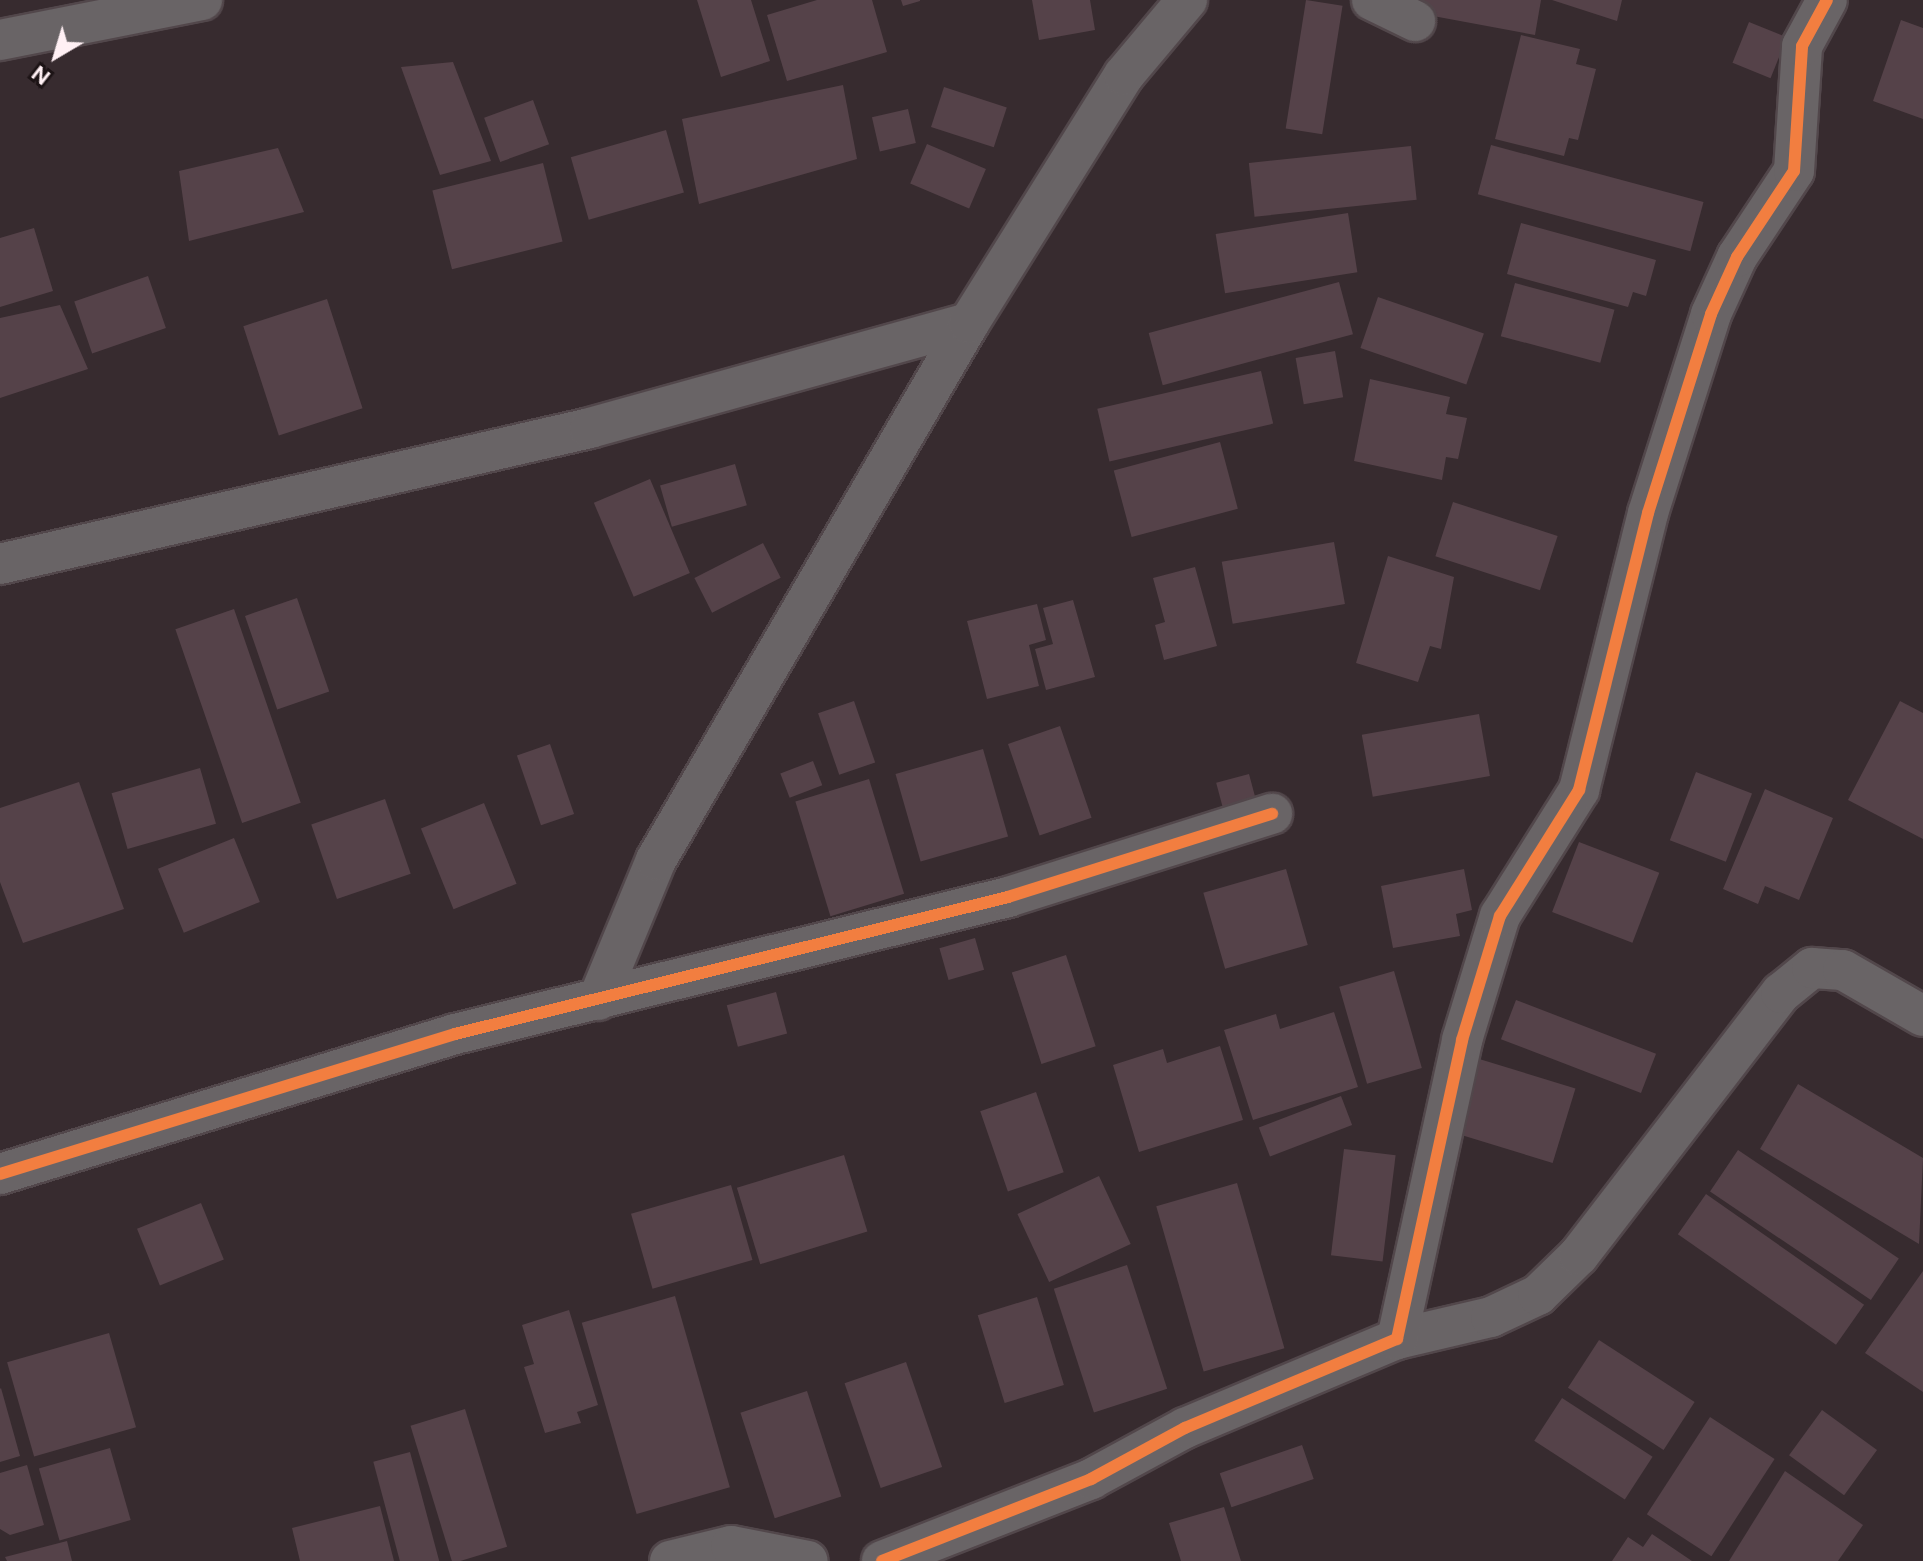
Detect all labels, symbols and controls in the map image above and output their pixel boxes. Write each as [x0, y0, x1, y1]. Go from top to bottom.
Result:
north arrow [16, 16, 96, 96]
text: N [26, 59, 56, 92]

